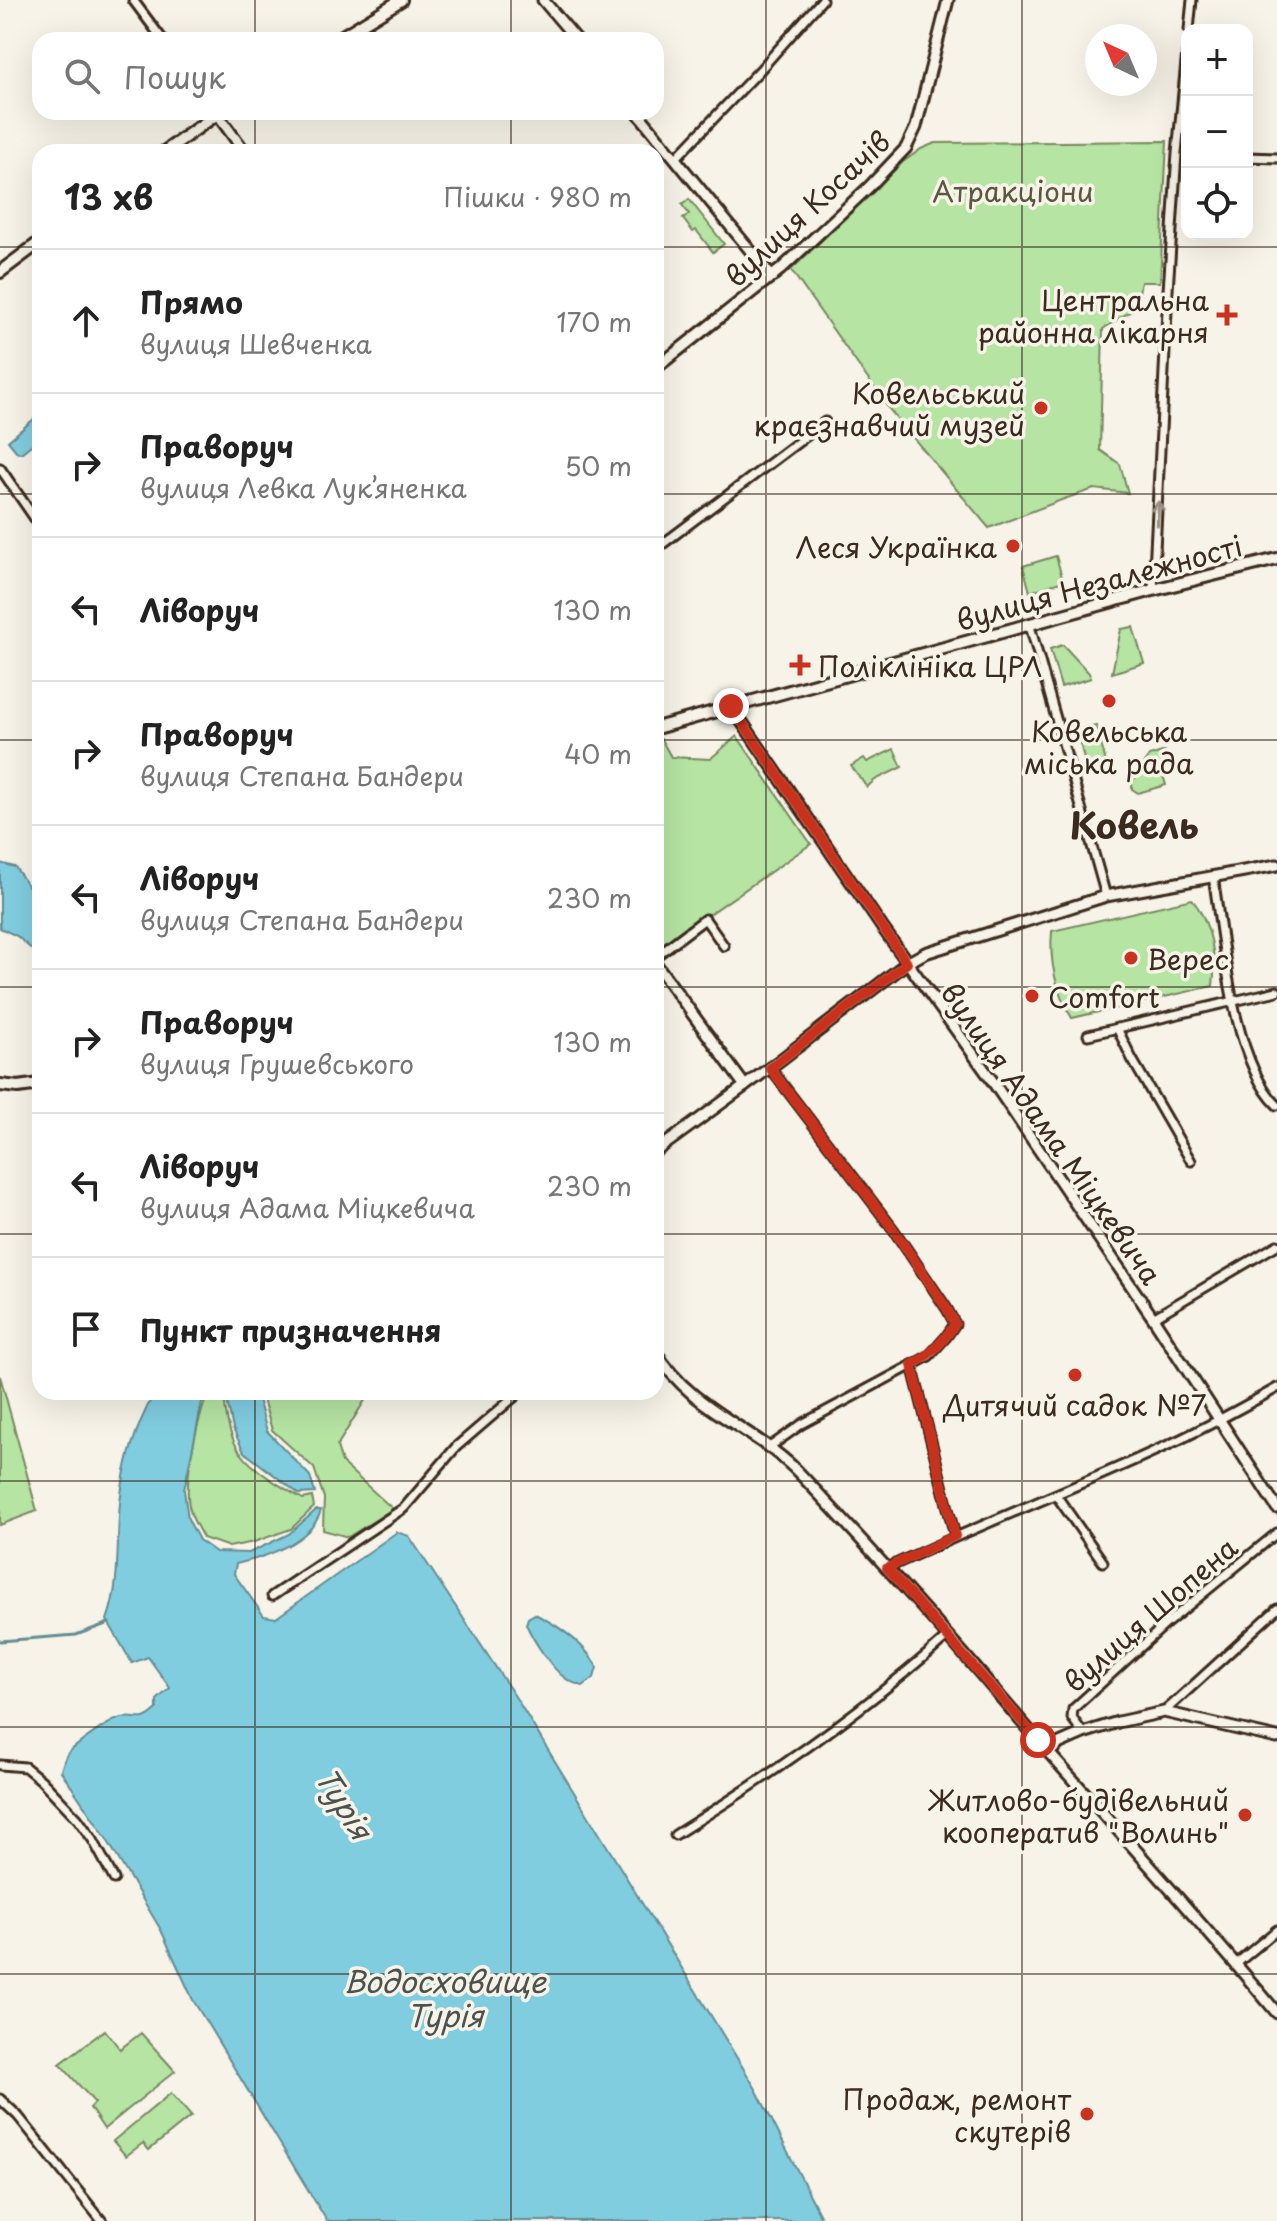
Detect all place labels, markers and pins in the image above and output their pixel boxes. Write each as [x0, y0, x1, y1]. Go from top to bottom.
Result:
place label: Центральна районна лікарня [977, 278, 1210, 353]
marker: Центральна районна лікарня [1216, 304, 1238, 326]
place label: Ковельський краєзнавчий музей [754, 371, 1025, 446]
marker: Ковельський краєзнавчий музей [1032, 399, 1050, 417]
place label: Леся Українка [796, 525, 998, 568]
marker: Леся Українка [1004, 537, 1022, 555]
place label: Поліклініка ЦРЛ [818, 644, 1042, 687]
marker: Поліклініка ЦРЛ [789, 654, 811, 676]
marker: Ковельська міська рада [1100, 692, 1118, 710]
place label: Ковельська міська рада [1024, 709, 1194, 784]
place label: Верес [1147, 937, 1229, 980]
marker: Верес [1122, 949, 1140, 967]
place label: Comfort [1048, 975, 1160, 1018]
marker: Comfort [1023, 987, 1041, 1005]
marker: Дитячий садок №7 [1066, 1366, 1084, 1384]
place label: Дитячий садок №7 [943, 1383, 1207, 1426]
place label: Житлово-будівельний кооператив "Волинь" [927, 1778, 1229, 1853]
marker: Житлово-будівельний кооператив "Волинь" [1236, 1806, 1254, 1824]
place label: Продаж, ремонт скутерів [843, 2077, 1071, 2152]
marker: Продаж, ремонт скутерів [1078, 2105, 1096, 2123]

